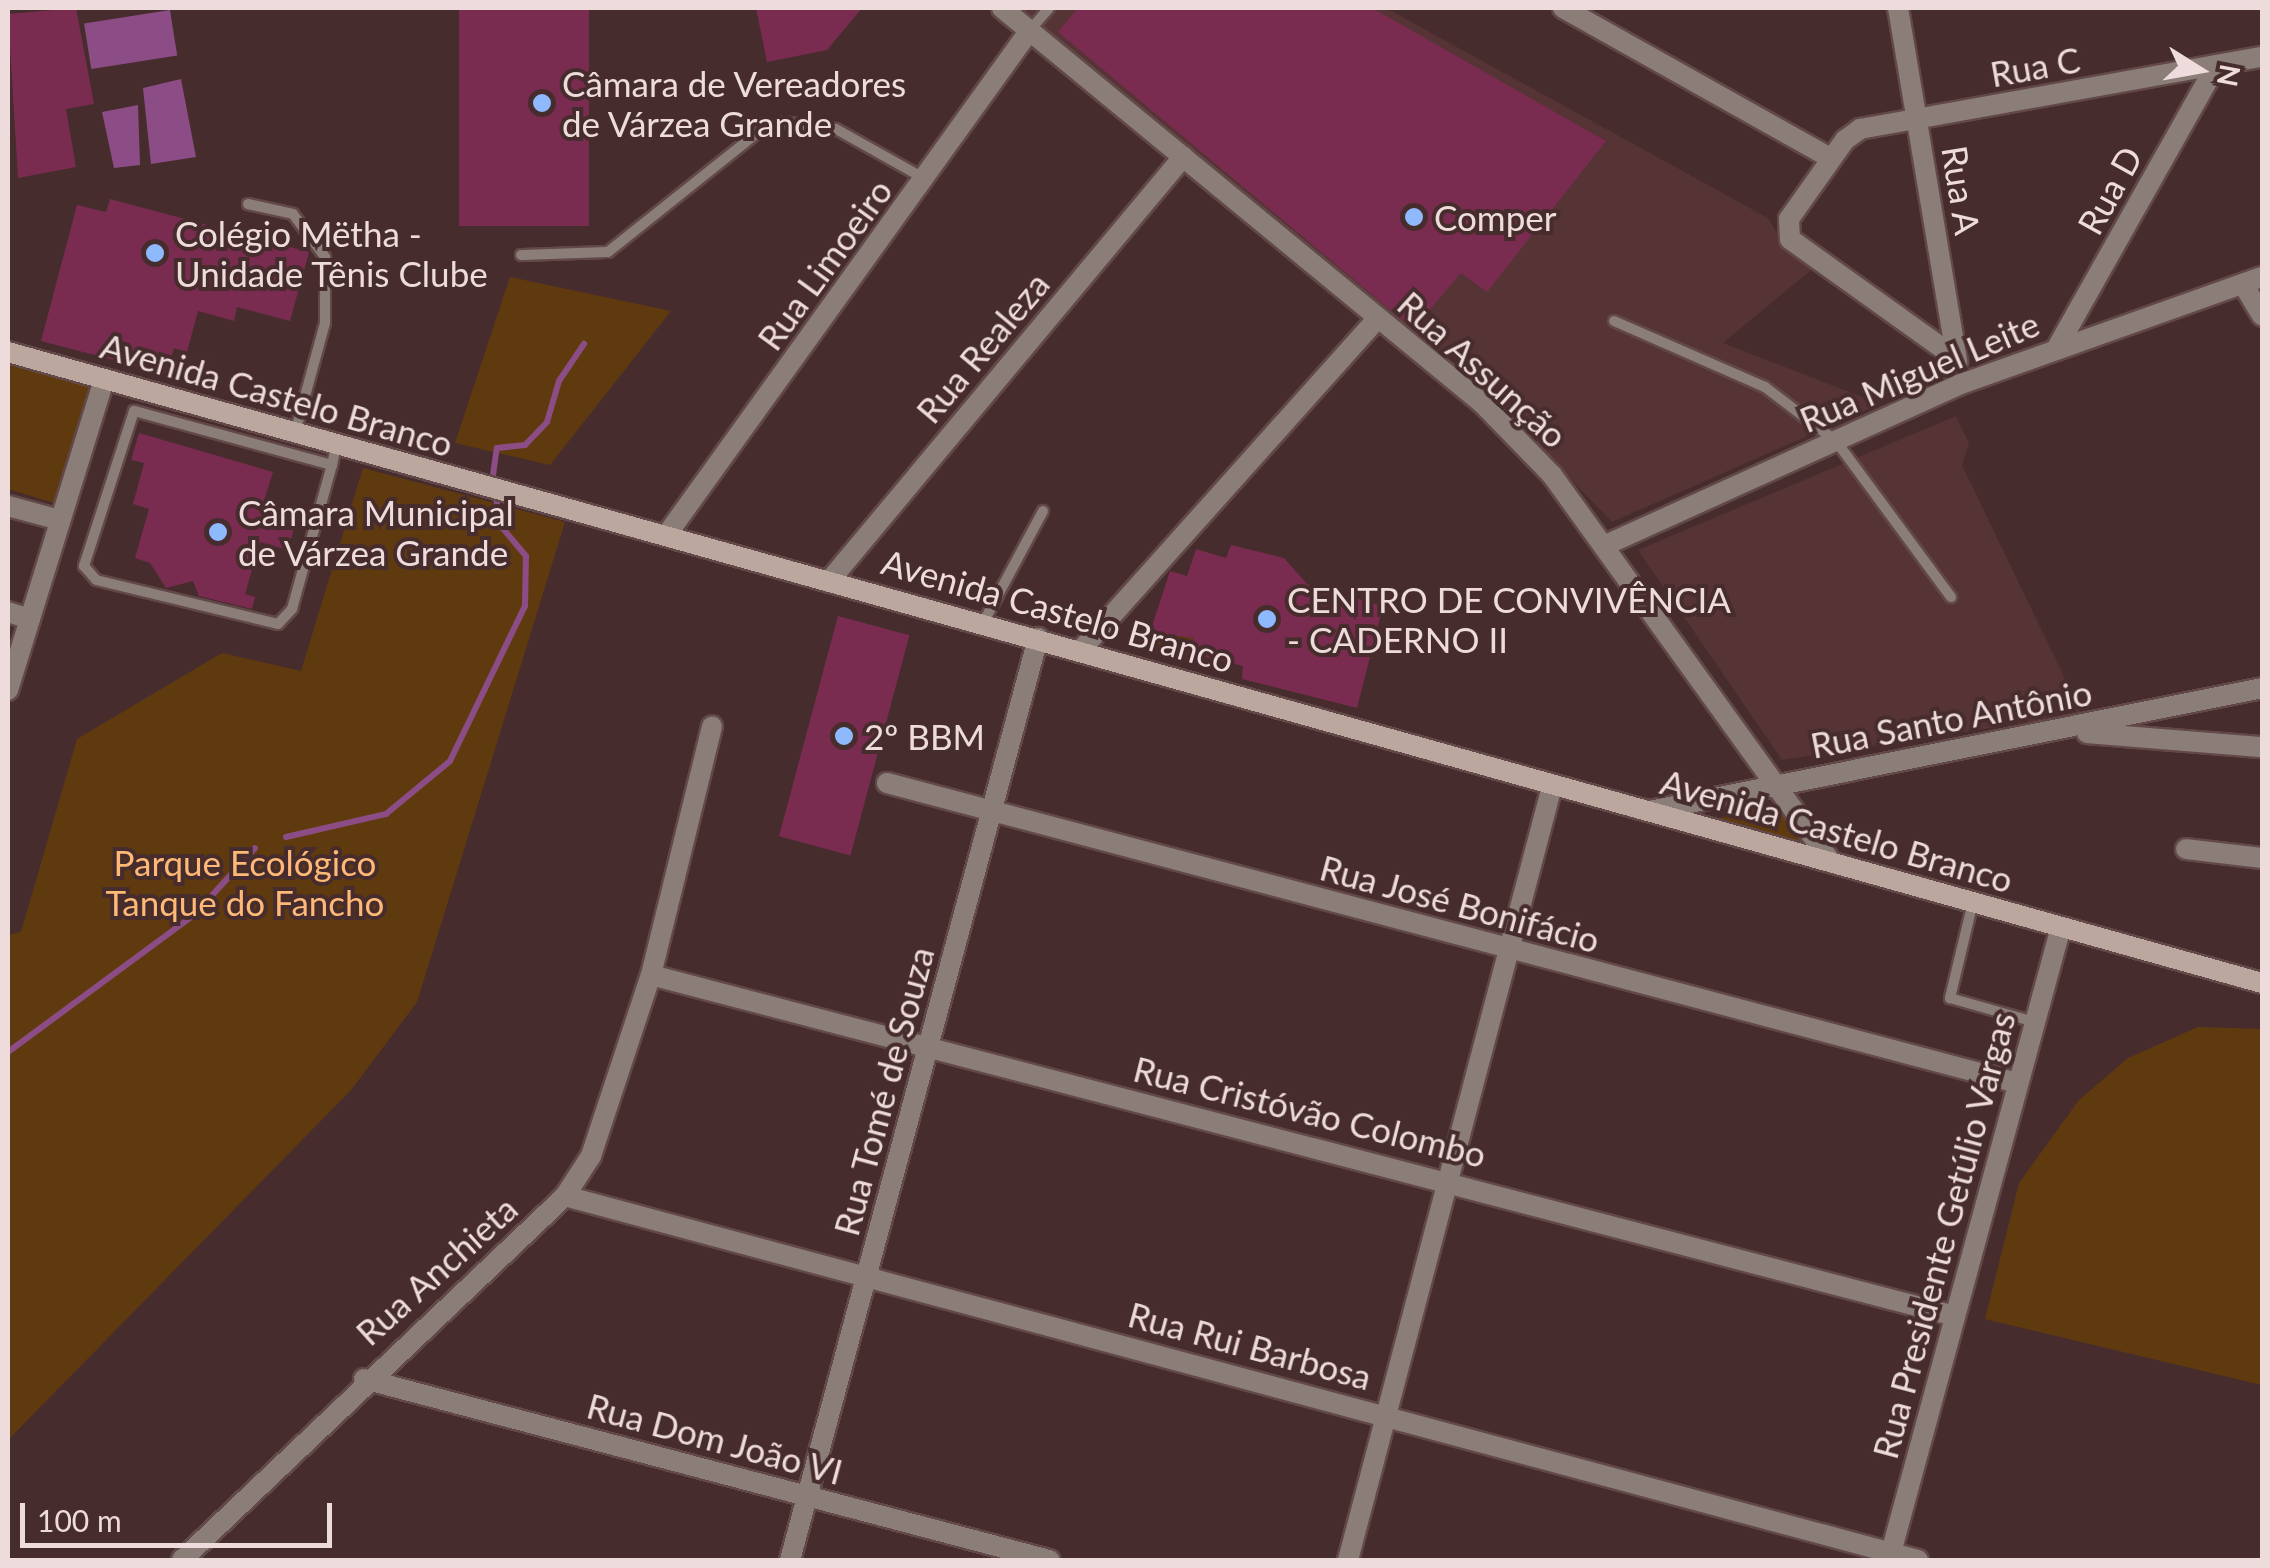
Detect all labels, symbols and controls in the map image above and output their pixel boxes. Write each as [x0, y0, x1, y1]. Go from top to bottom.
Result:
north arrow [2150, 20, 2250, 120]
street label: Rua C [1987, 37, 2083, 95]
place label: Câmara de Vereadores de Várzea Grande [562, 62, 907, 144]
text: N [2211, 62, 2248, 90]
marker: Câmara de Vereadores de Várzea Grande [531, 92, 553, 114]
street label: Rua D [2068, 139, 2150, 241]
street label: Rua A [1934, 142, 1990, 238]
street label: Rua Limoeiro [748, 170, 900, 358]
place label: Comper [1434, 196, 1556, 238]
marker: Comper [1403, 206, 1425, 228]
place label: Colégio Mëtha - Unidade Tênis Clube [175, 212, 489, 294]
marker: Colégio Mëtha - Unidade Tênis Clube [144, 242, 166, 264]
street label: Rua Realeza [907, 263, 1057, 431]
street label: Rua Assunção [1389, 282, 1577, 456]
street label: Rua Miguel Leite [1793, 302, 2045, 440]
street label: Avenida Castelo Branco [96, 324, 458, 464]
place label: Câmara Municipal de Várzea Grande [238, 491, 514, 573]
marker: Câmara Municipal de Várzea Grande [207, 521, 229, 543]
street label: Avenida Castelo Branco [877, 540, 1239, 680]
place label: CENTRO DE CONVIVÊNCIA - CADERNO II [1287, 578, 1731, 660]
marker: CENTRO DE CONVIVÊNCIA - CADERNO II [1256, 608, 1278, 630]
street label: Rua Santo Antônio [1806, 670, 2096, 766]
place label: 2º BBM [864, 715, 985, 757]
marker: 2º BBM [833, 725, 855, 747]
street label: Avenida Castelo Branco [1656, 760, 2018, 900]
park label: Parque Ecológico Tanque do Fancho [106, 841, 384, 923]
street label: Rua José Bonifácio [1315, 845, 1605, 961]
street label: Rua Tomé de Souza [824, 942, 942, 1240]
street label: Rua Presidente Getúlio Vargas [1863, 1006, 2023, 1464]
street label: Rua Cristóvão Colombo [1130, 1047, 1490, 1175]
street label: Rua Anchieta [346, 1186, 526, 1354]
street label: Rua Rui Barbosa [1124, 1292, 1376, 1398]
street label: Rua Dom João VI [582, 1383, 848, 1493]
scale bar [25, 1483, 338, 1545]
text: 100 m [37, 1502, 122, 1538]

